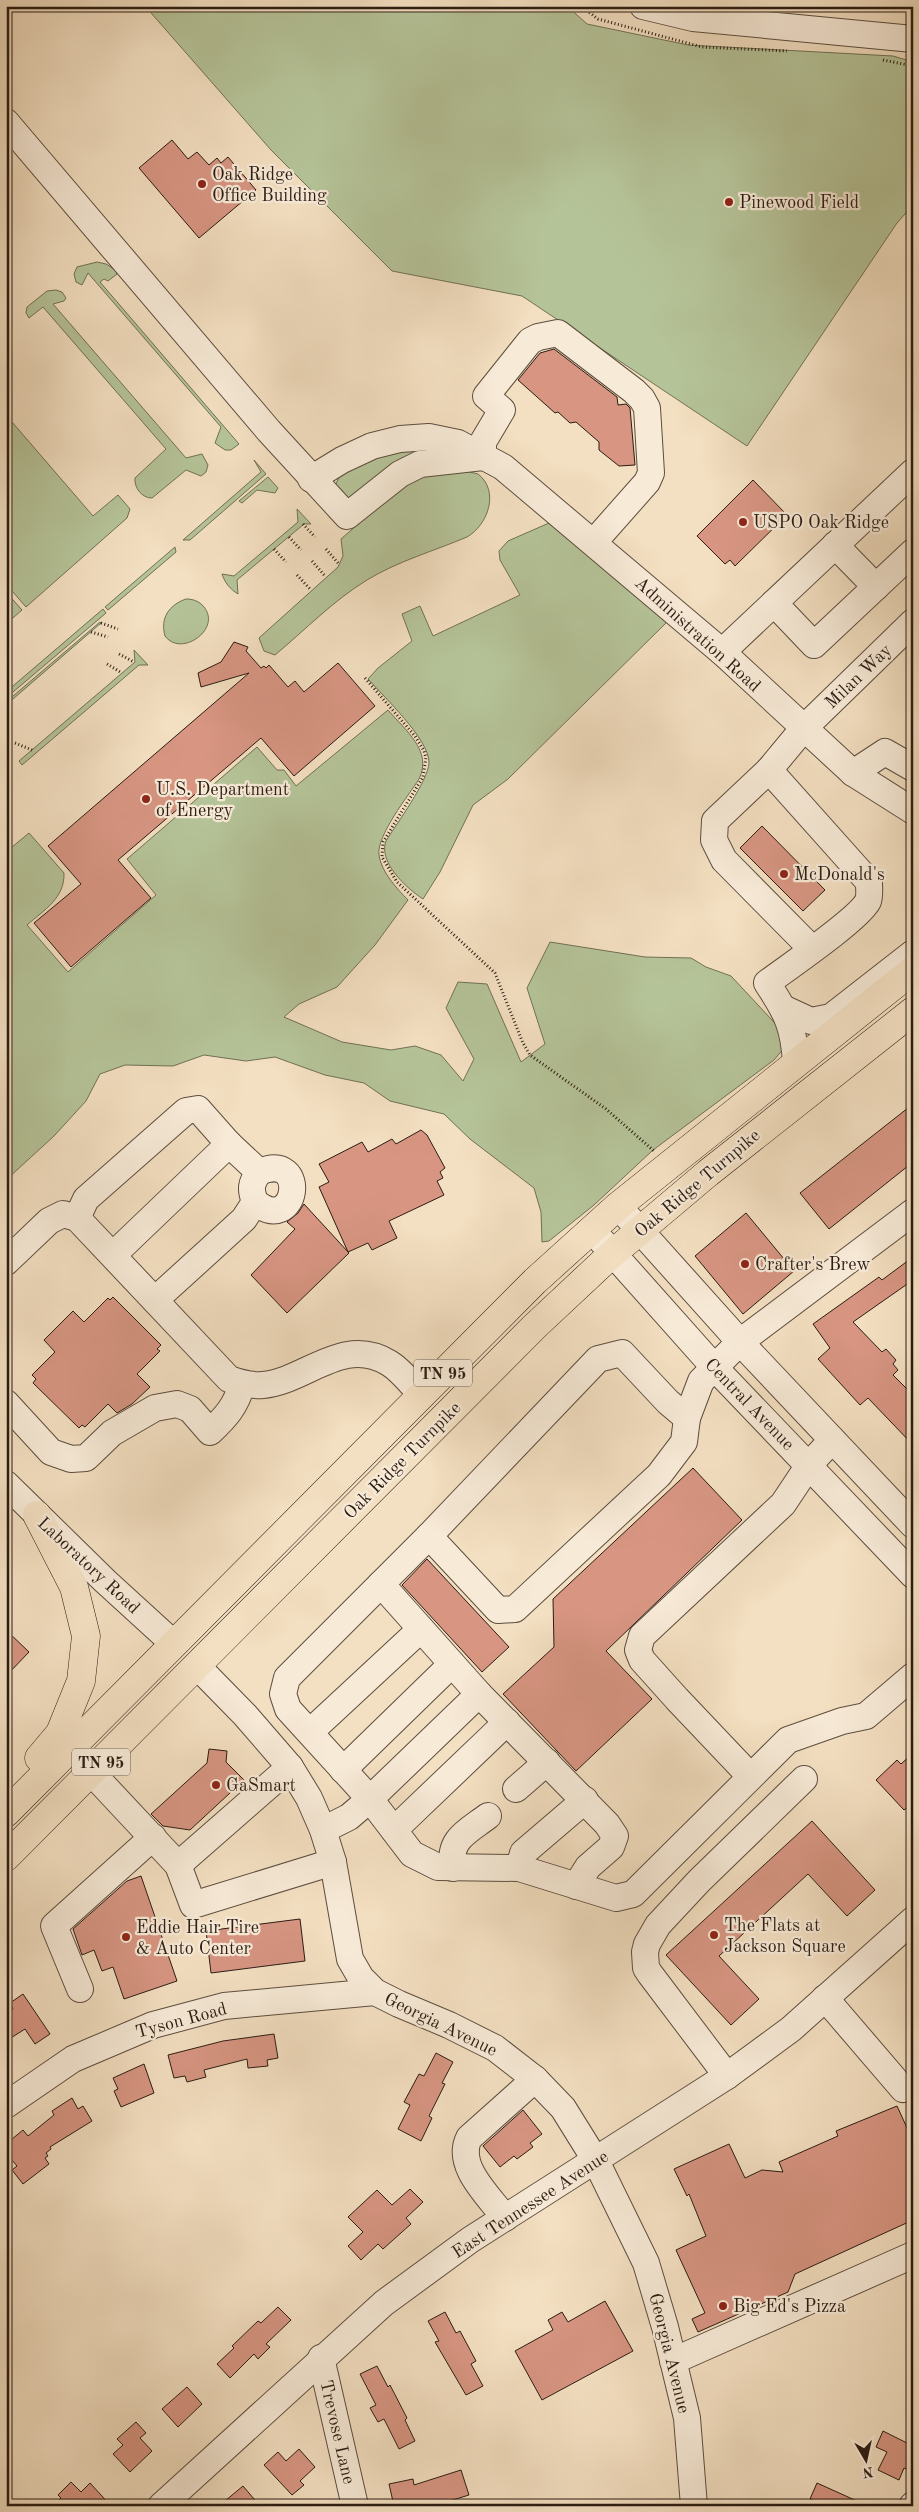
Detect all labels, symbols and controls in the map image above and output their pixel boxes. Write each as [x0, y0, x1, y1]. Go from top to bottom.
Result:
place label: Oak Ridge Office Building [212, 166, 327, 205]
marker: Oak Ridge Office Building [196, 178, 208, 190]
place label: Pinewood Field [739, 194, 859, 212]
marker: Pinewood Field [723, 196, 735, 208]
place label: USPO Oak Ridge [753, 514, 889, 532]
marker: USPO Oak Ridge [737, 516, 749, 528]
street label: Administration Road [631, 574, 764, 696]
street label: Milan Way [822, 641, 896, 713]
place label: U.S. Department of Energy [156, 781, 289, 820]
marker: U.S. Department of Energy [140, 793, 152, 805]
place label: McDonald's [794, 866, 885, 884]
marker: McDonald's [778, 868, 790, 880]
street label: Oak Ridge Turnpike [632, 1126, 764, 1241]
place label: Crafter's Brew [755, 1256, 870, 1274]
marker: Crafter's Brew [739, 1258, 751, 1270]
street label: Central Avenue [701, 1355, 797, 1454]
road number: TN 95 [414, 1360, 472, 1386]
street label: Oak Ridge Turnpike [341, 1399, 465, 1523]
street label: Laboratory Road [34, 1514, 143, 1618]
road number: TN 95 [72, 1748, 130, 1775]
place label: GaSmart [226, 1777, 296, 1795]
marker: GaSmart [210, 1779, 222, 1791]
place label: The Flats at Jackson Square [724, 1917, 846, 1956]
place label: Eddie Hair Tire & Auto Center [136, 1919, 259, 1958]
marker: The Flats at Jackson Square [708, 1929, 720, 1941]
marker: Eddie Hair Tire & Auto Center [120, 1931, 132, 1943]
street label: Georgia Avenue [381, 1990, 500, 2060]
street label: Tyson Road [134, 2000, 229, 2042]
street label: East Tennessee Avenue [449, 2148, 612, 2262]
street label: Georgia Avenue [645, 2291, 693, 2415]
place label: Big Ed's Pizza [733, 2298, 846, 2316]
marker: Big Ed's Pizza [717, 2300, 729, 2312]
street label: Trevose Lane [316, 2378, 358, 2486]
north arrow [842, 2434, 892, 2484]
text: N [861, 2464, 874, 2480]

